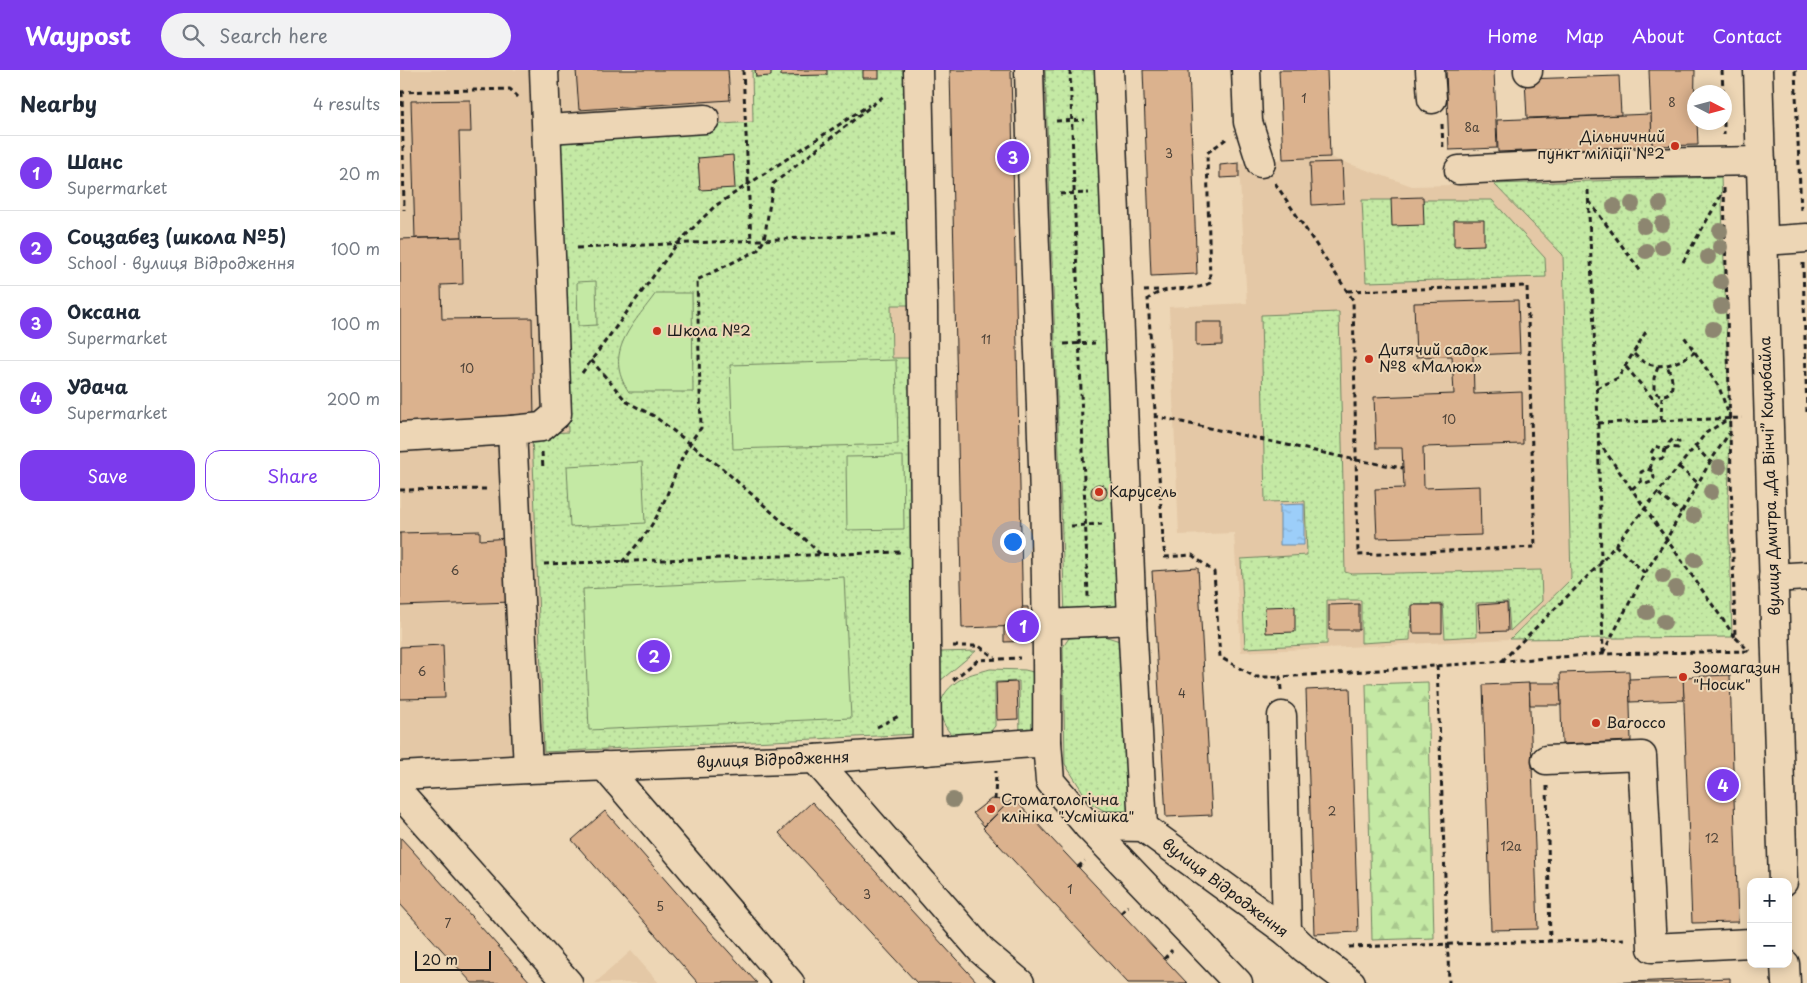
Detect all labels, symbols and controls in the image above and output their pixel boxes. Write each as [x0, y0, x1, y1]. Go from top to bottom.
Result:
search box [161, 13, 511, 58]
text: Waypost [25, 17, 131, 53]
icon: search [179, 21, 207, 49]
text: Search here [219, 21, 328, 49]
text: Home [1487, 22, 1537, 49]
text: Map [1565, 22, 1604, 49]
text: About [1632, 22, 1684, 49]
text: Contact [1712, 22, 1782, 49]
north arrow [1687, 85, 1732, 130]
text: Nearby [20, 87, 97, 119]
house number: 1 [1301, 89, 1307, 107]
text: 4 results [313, 91, 380, 115]
house number: 8 [1668, 93, 1676, 111]
house number: 8а [1465, 118, 1480, 136]
place label: Дільничний пункт міліції №2 [1537, 124, 1665, 164]
pin: 3 [997, 138, 1029, 176]
marker: Дільничний пункт міліції №2 [1669, 140, 1681, 152]
house number: 3 [1165, 144, 1173, 162]
text: Шанс [67, 147, 123, 175]
text: 1 [32, 161, 40, 185]
text: 20 m [339, 161, 380, 185]
text: Supermarket [67, 175, 167, 199]
text: Соцзабез (школа №5) [67, 222, 286, 250]
text: 2 [30, 236, 42, 260]
text: 100 m [331, 236, 380, 260]
text: School · вулиця Відродження [67, 250, 295, 274]
text: Оксана [67, 297, 141, 325]
text: 3 [31, 311, 41, 335]
text: 100 m [331, 311, 380, 335]
place label: Школа №2 [667, 318, 751, 341]
text: Supermarket [67, 325, 167, 349]
marker: Школа №2 [651, 325, 663, 337]
house number: 11 [981, 330, 991, 348]
street label: вулиця Дмитра „Да Вінчі” Коцюбайла [1752, 335, 1785, 616]
place label: Дитячий садок №8 «Малюк» [1378, 337, 1488, 377]
marker: Дитячий садок №8 «Малюк» [1363, 353, 1375, 365]
house number: 10 [460, 359, 474, 377]
text: Удача [67, 372, 128, 400]
text: 4 [31, 386, 41, 410]
text: 200 m [327, 386, 380, 410]
text: Supermarket [67, 400, 167, 424]
house number: 10 [1442, 410, 1456, 428]
button: Save [20, 450, 195, 501]
button: Share [205, 450, 380, 501]
place label: Карусель [1109, 479, 1177, 502]
marker: Карусель [1093, 486, 1105, 498]
your location [1000, 529, 1026, 555]
house number: 6 [451, 561, 459, 579]
pin: 1 [1007, 607, 1039, 645]
pin: 2 [638, 637, 670, 675]
place label: Зоомагазин "Носик" [1692, 655, 1780, 695]
house number: 6 [418, 662, 426, 680]
marker: Зоомагазин "Носик" [1677, 671, 1689, 683]
house number: 4 [1178, 684, 1186, 702]
place label: Barocco [1606, 710, 1666, 733]
marker: Barocco [1590, 717, 1602, 729]
street label: вулиця Відродження [696, 744, 850, 773]
pin: 4 [1707, 766, 1739, 804]
place label: Стоматологічна клініка "Усмішка" [1001, 787, 1134, 827]
house number: 2 [1328, 802, 1336, 820]
marker: Стоматологічна клініка "Усмішка" [985, 803, 997, 815]
house number: 12 [1705, 829, 1719, 847]
street label: вулиця Відродження [1158, 832, 1294, 942]
house number: 12а [1500, 837, 1522, 855]
map controls [1747, 878, 1792, 968]
button: + [1747, 878, 1792, 923]
house number: 1 [1067, 880, 1073, 898]
house number: 3 [863, 885, 871, 903]
house number: 5 [656, 897, 664, 915]
house number: 7 [445, 914, 452, 932]
button: − [1747, 923, 1792, 968]
scale bar [415, 948, 491, 971]
text: 20 m [422, 949, 458, 970]

